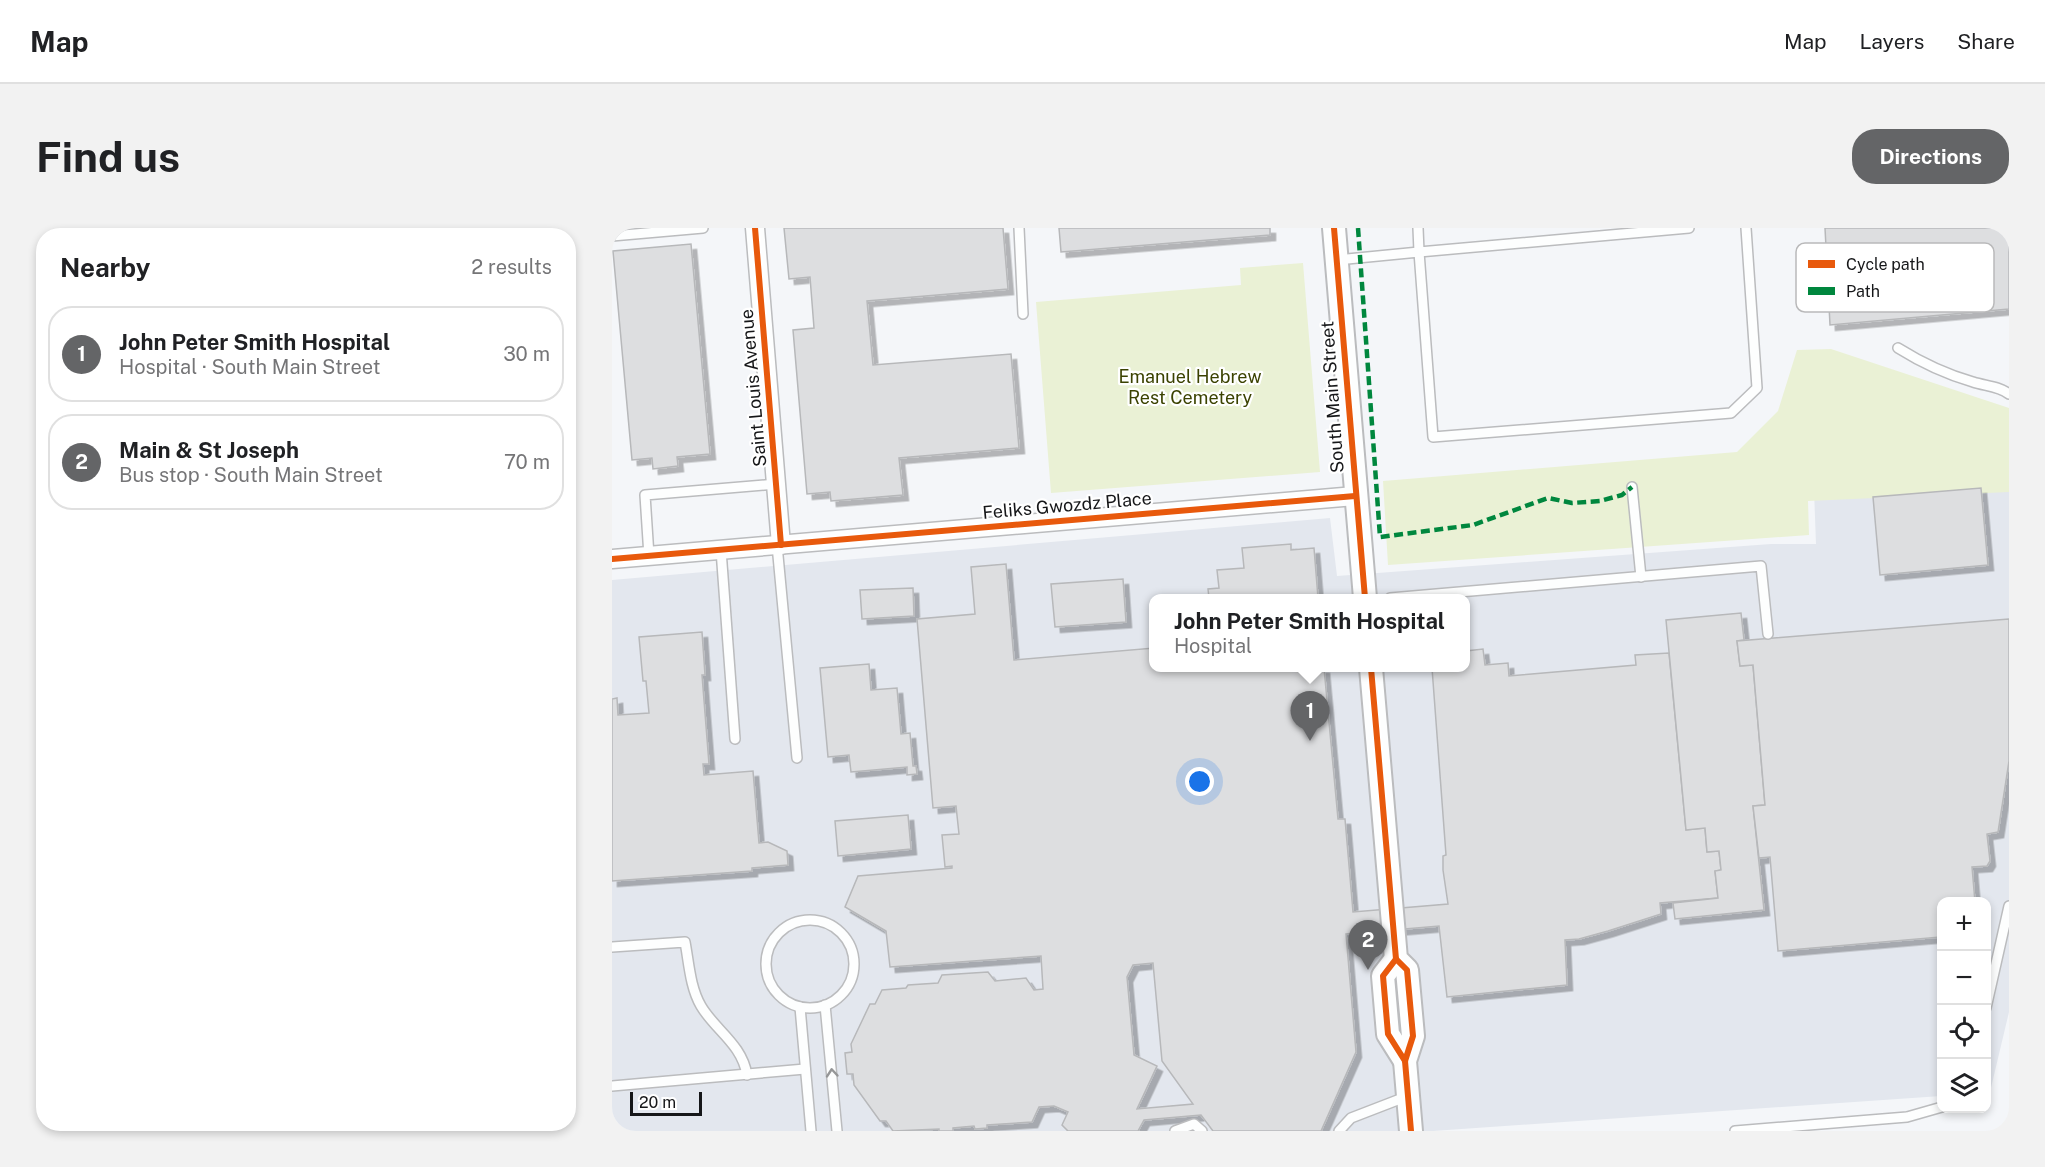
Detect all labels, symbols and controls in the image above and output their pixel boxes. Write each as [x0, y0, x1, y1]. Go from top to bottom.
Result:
text: Map [30, 25, 89, 58]
text: Map [1784, 29, 1827, 54]
text: Layers [1860, 29, 1924, 54]
text: Share [1957, 29, 2015, 54]
button: Directions [1852, 129, 2009, 184]
text: Find us [36, 132, 180, 181]
legend [1796, 243, 1994, 312]
text: Nearby [60, 252, 150, 283]
text: 2 results [471, 255, 552, 279]
text: Cycle path [1846, 255, 1925, 274]
text: Path [1846, 282, 1880, 301]
street label: Saint Louis Avenue [736, 308, 770, 468]
street label: South Main Street [1316, 320, 1348, 474]
text: John Peter Smith Hospital [119, 329, 390, 355]
text: 1 [77, 342, 86, 366]
text: 30 m [503, 342, 550, 366]
text: Hospital · South Main Street [119, 355, 380, 379]
park label: Emanuel Hebrew Rest Cemetery [1119, 366, 1261, 408]
text: Main & St Joseph [119, 437, 299, 463]
text: 2 [75, 450, 88, 474]
text: 70 m [504, 450, 550, 474]
text: Bus stop · South Main Street [119, 463, 383, 487]
street label: Feliks Gwozdz Place [981, 487, 1153, 523]
popup [1149, 594, 1470, 672]
text: John Peter Smith Hospital [1174, 608, 1445, 634]
text: Hospital [1174, 634, 1252, 658]
pin: 1 [1290, 692, 1330, 741]
your location [1185, 767, 1214, 796]
map controls [1937, 897, 1991, 1113]
button: + [1937, 897, 1991, 951]
pin: 2 [1348, 920, 1388, 970]
button: − [1937, 951, 1991, 1005]
button: locate [1937, 1005, 1991, 1059]
button: layers [1937, 1059, 1991, 1113]
one-way arrow [826, 1068, 839, 1077]
scale bar [630, 1089, 702, 1116]
text: 20 m [639, 1093, 676, 1112]

